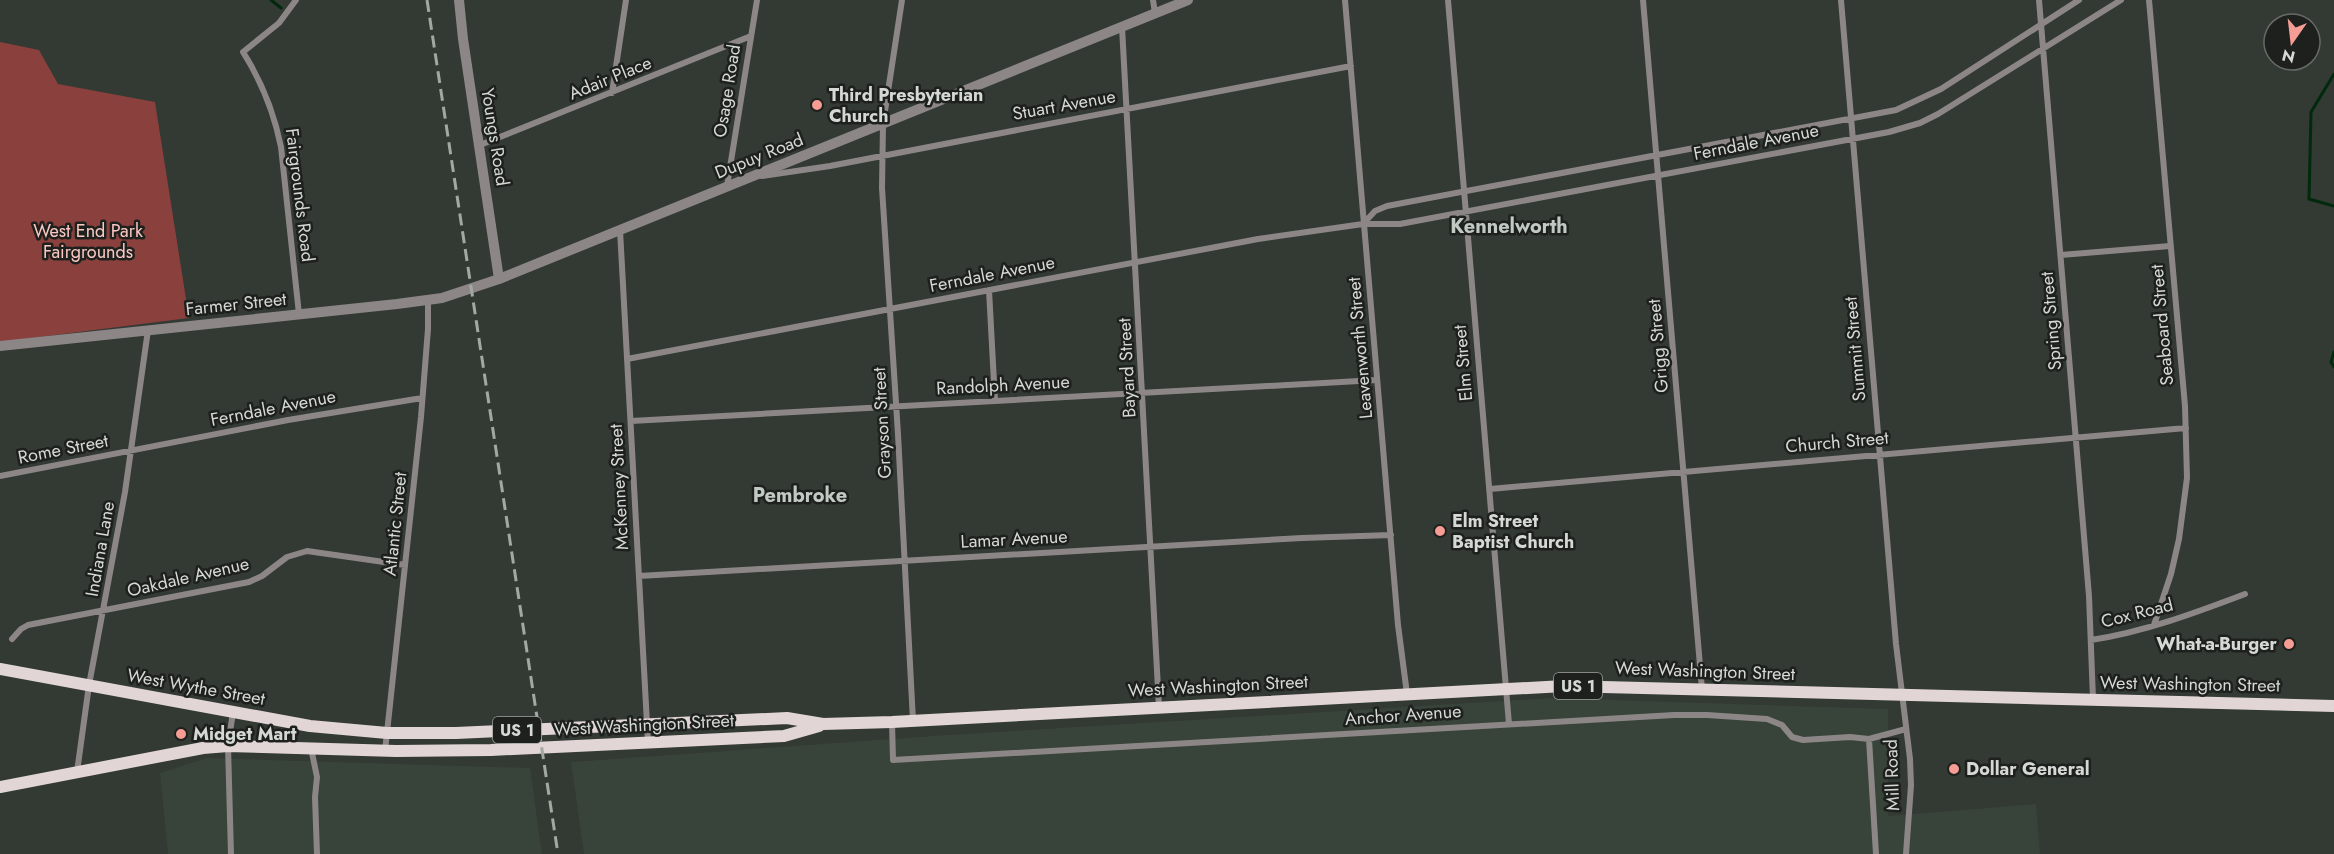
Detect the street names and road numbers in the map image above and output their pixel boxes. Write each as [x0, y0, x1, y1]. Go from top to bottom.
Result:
street label: Osage Road [707, 43, 747, 139]
street label: Adair Place [565, 50, 655, 106]
street label: Stuart Avenue [1010, 83, 1118, 127]
street label: Youngs Road [474, 86, 516, 188]
street label: Ferndale Avenue [1691, 117, 1821, 167]
street label: Dupuy Road [711, 126, 807, 186]
street label: Fairgrounds Road [279, 127, 321, 263]
street label: Ferndale Avenue [927, 249, 1057, 299]
street label: Seaboard Street [2144, 263, 2180, 387]
street label: Spring Street [2034, 270, 2068, 371]
street label: Leavenworth Street [1341, 275, 1379, 420]
street label: Farmer Street [184, 286, 288, 322]
street label: Summit Street [1837, 295, 1873, 402]
street label: Grigg Street [1641, 298, 1675, 394]
street label: Bayard Street [1111, 317, 1143, 419]
street label: Elm Street [1447, 323, 1479, 402]
street label: Grayson Street [866, 366, 898, 479]
street label: Randolph Avenue [936, 369, 1070, 401]
street label: Ferndale Avenue [208, 383, 338, 433]
street label: McKenney Street [603, 423, 635, 551]
street label: Church Street [1784, 424, 1890, 459]
street label: Rome Street [16, 427, 111, 470]
street label: Atlantic Street [377, 470, 413, 577]
street label: Indiana Lane [79, 499, 121, 599]
street label: Lamar Avenue [960, 523, 1068, 555]
street label: Oakdale Avenue [124, 550, 252, 604]
street label: Cox Road [2098, 591, 2176, 635]
street label: West Washington Street [1614, 655, 1796, 687]
street label: West Wythe Street [125, 662, 268, 712]
street label: West Washington Street [1127, 668, 1309, 704]
street label: West Washington Street [2100, 669, 2281, 699]
road number: US 1 [1554, 673, 1602, 699]
street label: Anchor Avenue [1344, 698, 1462, 732]
street label: West Washington Street [553, 707, 735, 743]
road number: US 1 [493, 717, 541, 743]
street label: Mill Road [1878, 739, 1906, 811]

